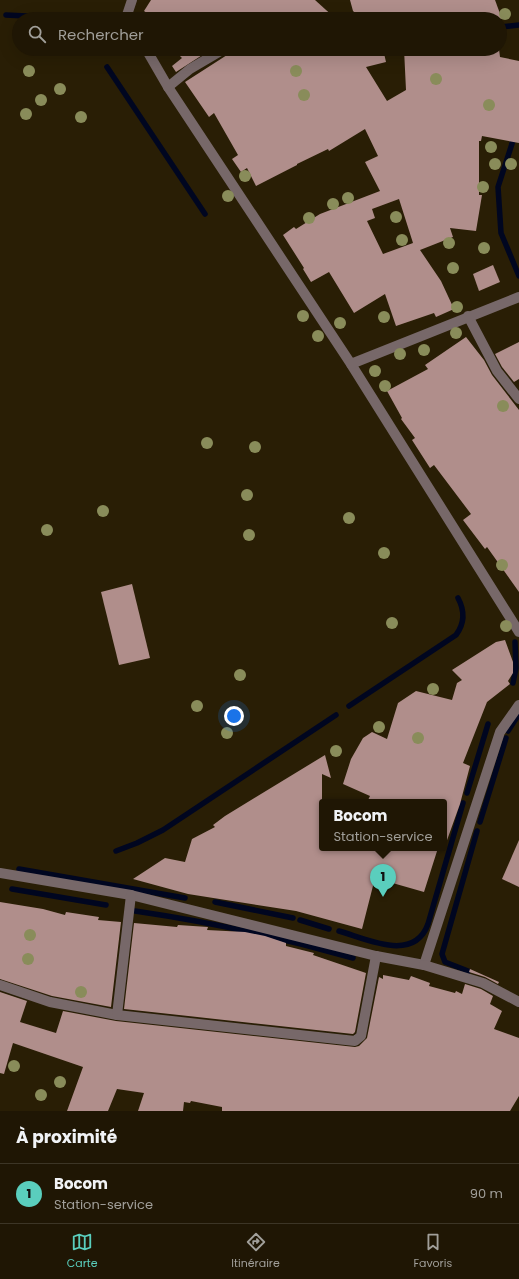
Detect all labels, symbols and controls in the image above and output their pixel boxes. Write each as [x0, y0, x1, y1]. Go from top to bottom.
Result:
search box [12, 12, 507, 56]
icon: search [26, 23, 48, 45]
text: Rechercher [58, 24, 144, 45]
your location [224, 706, 244, 726]
popup [319, 799, 447, 851]
text: Bocom [333, 805, 387, 826]
text: Station-service [333, 827, 433, 846]
pin: 1 [370, 864, 396, 897]
text: À proximité [16, 1125, 117, 1149]
text: Bocom [54, 1173, 108, 1194]
text: 1 [27, 1184, 31, 1203]
text: 90 m [470, 1184, 503, 1203]
text: Station-service [54, 1195, 153, 1214]
tab: Carte [67, 1231, 98, 1272]
tab: Itinéraire [231, 1231, 280, 1272]
tab: Favoris [413, 1231, 452, 1272]

